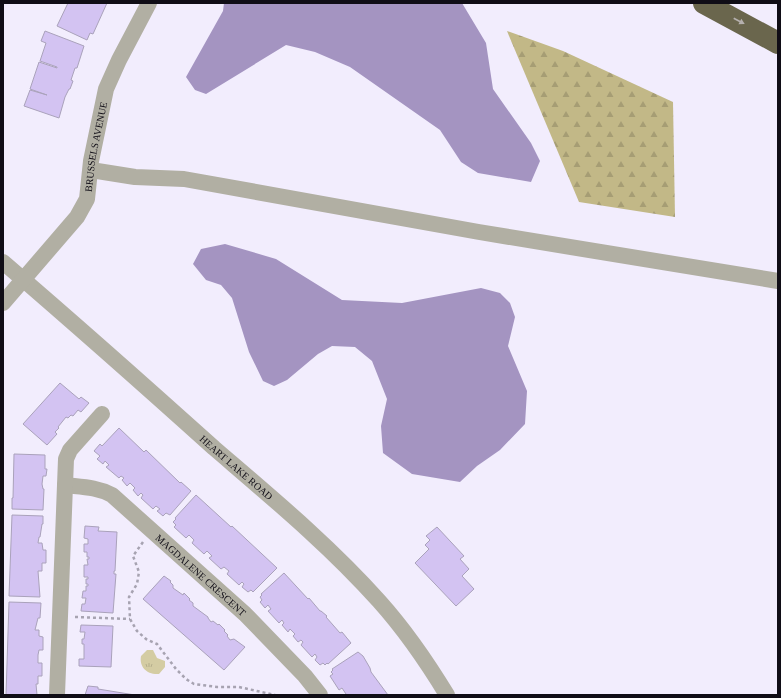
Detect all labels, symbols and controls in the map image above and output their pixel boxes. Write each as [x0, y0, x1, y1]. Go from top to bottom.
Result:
one-way arrow [733, 18, 745, 25]
street label: BRUSSELS AVENUE [83, 101, 109, 192]
street label: HEART LAKE ROAD [198, 433, 275, 502]
street label: MAGDALENE CRESCENT [154, 532, 248, 618]

